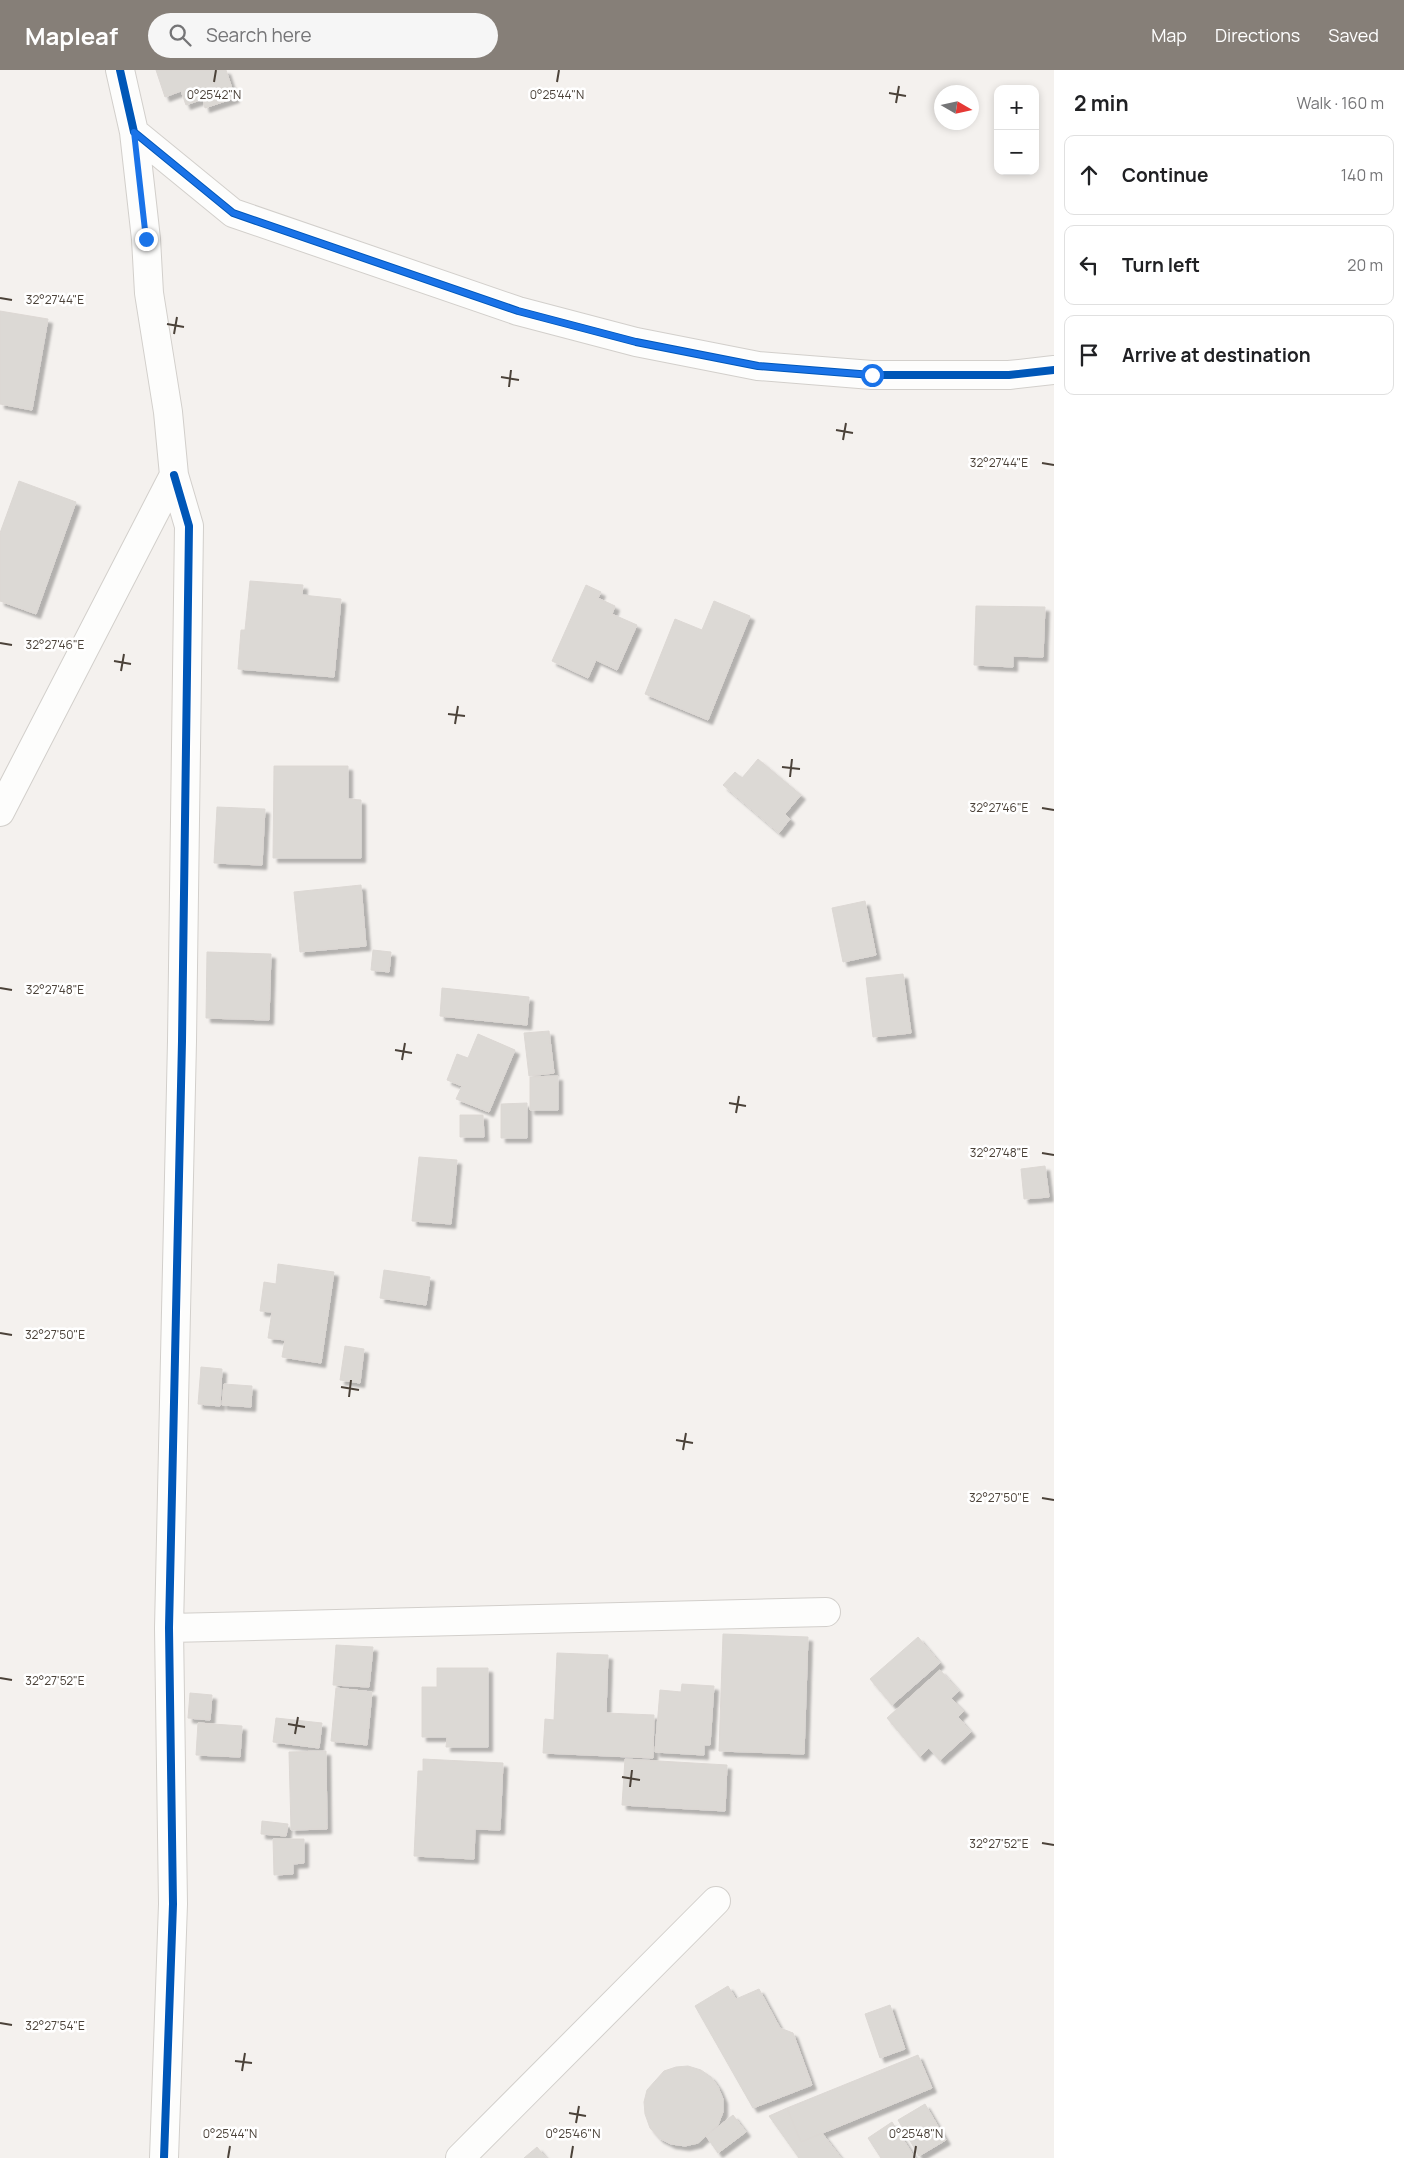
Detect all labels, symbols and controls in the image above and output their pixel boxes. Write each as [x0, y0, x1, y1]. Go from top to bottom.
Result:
search box [148, 13, 498, 58]
text: Mapleaf [25, 19, 118, 52]
icon: search [166, 21, 194, 49]
text: Search here [206, 22, 312, 48]
text: Map [1151, 23, 1187, 47]
text: Directions [1215, 23, 1300, 47]
text: Saved [1328, 23, 1379, 47]
north arrow [934, 85, 979, 130]
map controls [994, 85, 1039, 175]
button: + [994, 85, 1039, 130]
text: 0°25'42"N [187, 86, 241, 103]
text: 0°25'44"N [530, 86, 584, 103]
text: 2 min [1074, 89, 1129, 117]
text: Walk · 160 m [1296, 92, 1384, 114]
button: − [994, 130, 1039, 175]
icon: ahead [1075, 161, 1103, 189]
text: Continue [1122, 162, 1208, 188]
text: 140 m [1341, 164, 1383, 186]
route end [135, 228, 158, 251]
icon: left [1075, 251, 1103, 279]
text: Turn left [1122, 252, 1200, 278]
text: 20 m [1347, 254, 1383, 276]
text: 32°27'44"E [26, 291, 84, 308]
icon: arrive [1075, 341, 1103, 369]
text: Arrive at destination [1122, 342, 1311, 368]
route start [861, 364, 884, 387]
text: 32°27'44"E [970, 454, 1028, 471]
text: 32°27'46"E [26, 636, 85, 653]
text: 32°27'46"E [970, 799, 1029, 816]
text: 32°27'48"E [26, 981, 84, 998]
text: 32°27'48"E [970, 1144, 1028, 1161]
text: 32°27'50"E [25, 1326, 85, 1343]
text: 32°27'50"E [969, 1489, 1029, 1506]
text: 32°27'52"E [25, 1672, 85, 1689]
text: 32°27'52"E [969, 1835, 1029, 1852]
text: 32°27'54"E [25, 2017, 85, 2034]
text: 0°25'44"N [203, 2125, 257, 2142]
text: 0°25'46"N [545, 2125, 601, 2142]
text: 0°25'48"N [889, 2125, 943, 2142]

